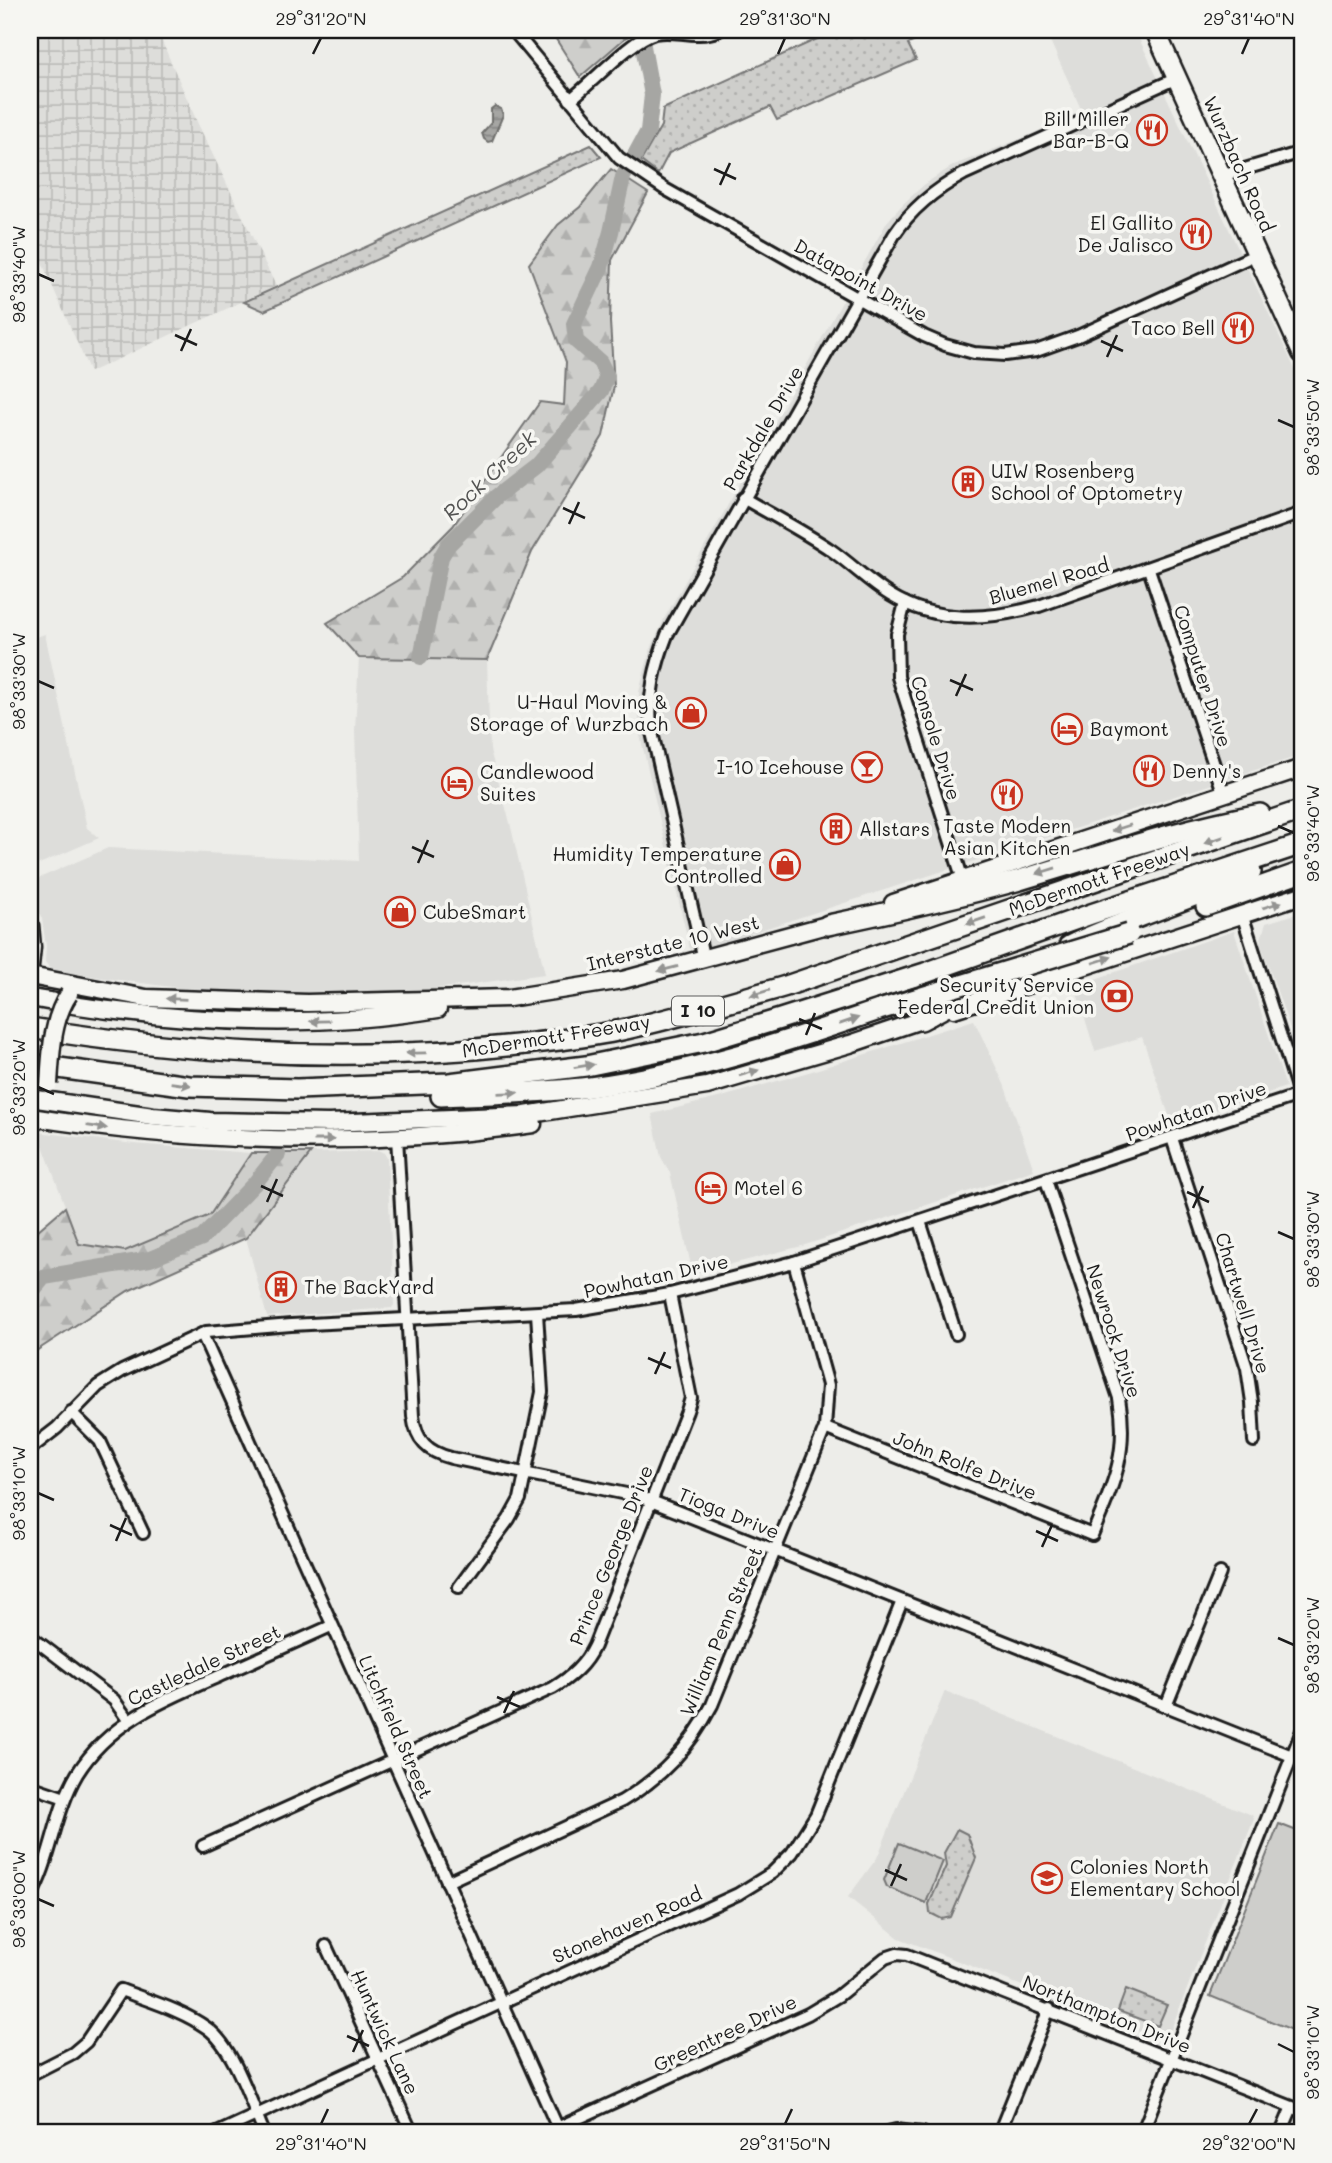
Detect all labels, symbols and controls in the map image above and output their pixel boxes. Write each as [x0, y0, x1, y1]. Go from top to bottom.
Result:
text: 29°31'20"N [276, 6, 366, 30]
text: 29°31'30"N [739, 6, 831, 30]
text: 29°31'40"N [1203, 6, 1295, 30]
street label: Wurzbach Road [1198, 92, 1281, 236]
place label: Bill Miller Bar-B-Q [1044, 106, 1129, 153]
restaurant icon: Bill Miller Bar-B-Q [1135, 113, 1169, 147]
place label: El Gallito De Jalisco [1078, 210, 1173, 257]
restaurant icon: El Gallito De Jalisco [1179, 217, 1213, 251]
text: 98°33'40"W [6, 225, 30, 323]
street label: Datapoint Drive [790, 232, 932, 327]
restaurant icon: Taco Bell [1221, 311, 1255, 345]
place label: Taco Bell [1131, 315, 1215, 340]
street label: Parkdale Drive [717, 361, 808, 495]
text: 98°33'50"W [1300, 378, 1324, 476]
water label: Rock Creek [436, 424, 542, 525]
place label: UIW Rosenberg School of Optometry [991, 458, 1183, 505]
building icon: UIW Rosenberg School of Optometry [951, 465, 985, 499]
street label: Bluemel Road [986, 551, 1112, 610]
street label: Computer Drive [1169, 602, 1238, 750]
text: 98°33'30"W [6, 632, 30, 730]
street label: Console Drive [906, 673, 967, 803]
place label: U-Haul Moving & Storage of Wurzbach [470, 689, 668, 736]
shop icon: U-Haul Moving & Storage of Wurzbach [674, 696, 708, 730]
hotel icon: Baymont [1050, 712, 1084, 746]
place label: Baymont [1090, 716, 1169, 741]
bar icon: I-10 Icehouse [850, 750, 884, 784]
place label: I-10 Icehouse [717, 754, 844, 779]
restaurant icon: Denny's [1132, 754, 1166, 788]
place label: Denny's [1172, 758, 1241, 783]
place label: Candlewood Suites [480, 759, 594, 806]
hotel icon: Candlewood Suites [440, 766, 474, 800]
restaurant icon: Taste Modern Asian Kitchen [990, 778, 1024, 812]
text: 98°33'40"W [1300, 784, 1324, 882]
building icon: Allstars [819, 812, 853, 846]
place label: Taste Modern Asian Kitchen [943, 813, 1071, 860]
place label: Allstars [859, 816, 930, 841]
one-way arrow [1111, 823, 1132, 834]
one-way arrow [1204, 835, 1225, 846]
street label: McDermott Freeway [1005, 836, 1193, 921]
place label: Humidity Temperature Controlled [552, 841, 762, 888]
shop icon: Humidity Temperature Controlled [768, 848, 802, 882]
one-way arrow [1036, 867, 1057, 877]
shop icon: CubeSmart [383, 895, 417, 929]
place label: CubeSmart [423, 899, 526, 924]
one-way arrow [1262, 899, 1283, 909]
street label: Interstate 10 West [584, 909, 762, 976]
one-way arrow [965, 916, 986, 927]
one-way arrow [1091, 954, 1112, 965]
one-way arrow [657, 964, 679, 975]
place label: Security Service Federal Credit Union [898, 972, 1094, 1019]
bank icon: Security Service Federal Credit Union [1100, 979, 1134, 1013]
one-way arrow [749, 989, 770, 999]
one-way arrow [165, 994, 187, 1005]
road number: I 10 [672, 996, 724, 1026]
street label: McDermott Freeway [460, 1008, 652, 1063]
one-way arrow [309, 1015, 331, 1027]
one-way arrow [839, 1015, 860, 1026]
text: 98°33'20"W [6, 1039, 30, 1135]
one-way arrow [405, 1047, 427, 1059]
one-way arrow [573, 1060, 595, 1071]
one-way arrow [739, 1067, 760, 1077]
street label: Powhatan Drive [1122, 1075, 1269, 1146]
one-way arrow [170, 1079, 192, 1090]
one-way arrow [497, 1088, 519, 1099]
one-way arrow [86, 1121, 108, 1132]
one-way arrow [313, 1134, 335, 1146]
hotel icon: Motel 6 [694, 1171, 728, 1205]
place label: Motel 6 [734, 1175, 803, 1200]
text: 98°33'30"W [1300, 1190, 1324, 1288]
street label: Chartwell Drive [1210, 1229, 1277, 1376]
street label: Powhatan Drive [581, 1248, 730, 1303]
street label: Newrock Drive [1081, 1261, 1148, 1401]
building icon: The BackYard [264, 1270, 298, 1304]
place label: The BackYard [304, 1274, 434, 1299]
street label: John Rolfe Drive [890, 1424, 1041, 1505]
text: 98°33'10"W [6, 1446, 30, 1540]
street label: Prince George Drive [563, 1461, 658, 1649]
street label: Tioga Drive [675, 1481, 783, 1544]
street label: William Penn Street [673, 1542, 768, 1719]
text: 98°33'20"W [1300, 1597, 1324, 1693]
street label: Castledale Street [123, 1618, 285, 1711]
street label: Litchfield Street [354, 1651, 439, 1802]
text: 98°33'00"W [6, 1850, 30, 1948]
place label: Colonies North Elementary School [1070, 1854, 1240, 1901]
school or university icon: Colonies North Elementary School [1030, 1861, 1064, 1895]
street label: Stonehaven Road [548, 1880, 705, 1969]
street label: Huntwick Lane [346, 1965, 425, 2098]
street label: Northampton Drive [1019, 1968, 1195, 2059]
street label: Greentree Drive [649, 1988, 800, 2077]
text: 98°33'10"W [1300, 2005, 1324, 2099]
text: 29°31'40"N [275, 2131, 367, 2155]
text: 29°31'50"N [739, 2131, 831, 2155]
text: 29°32'00"N [1202, 2131, 1296, 2155]

